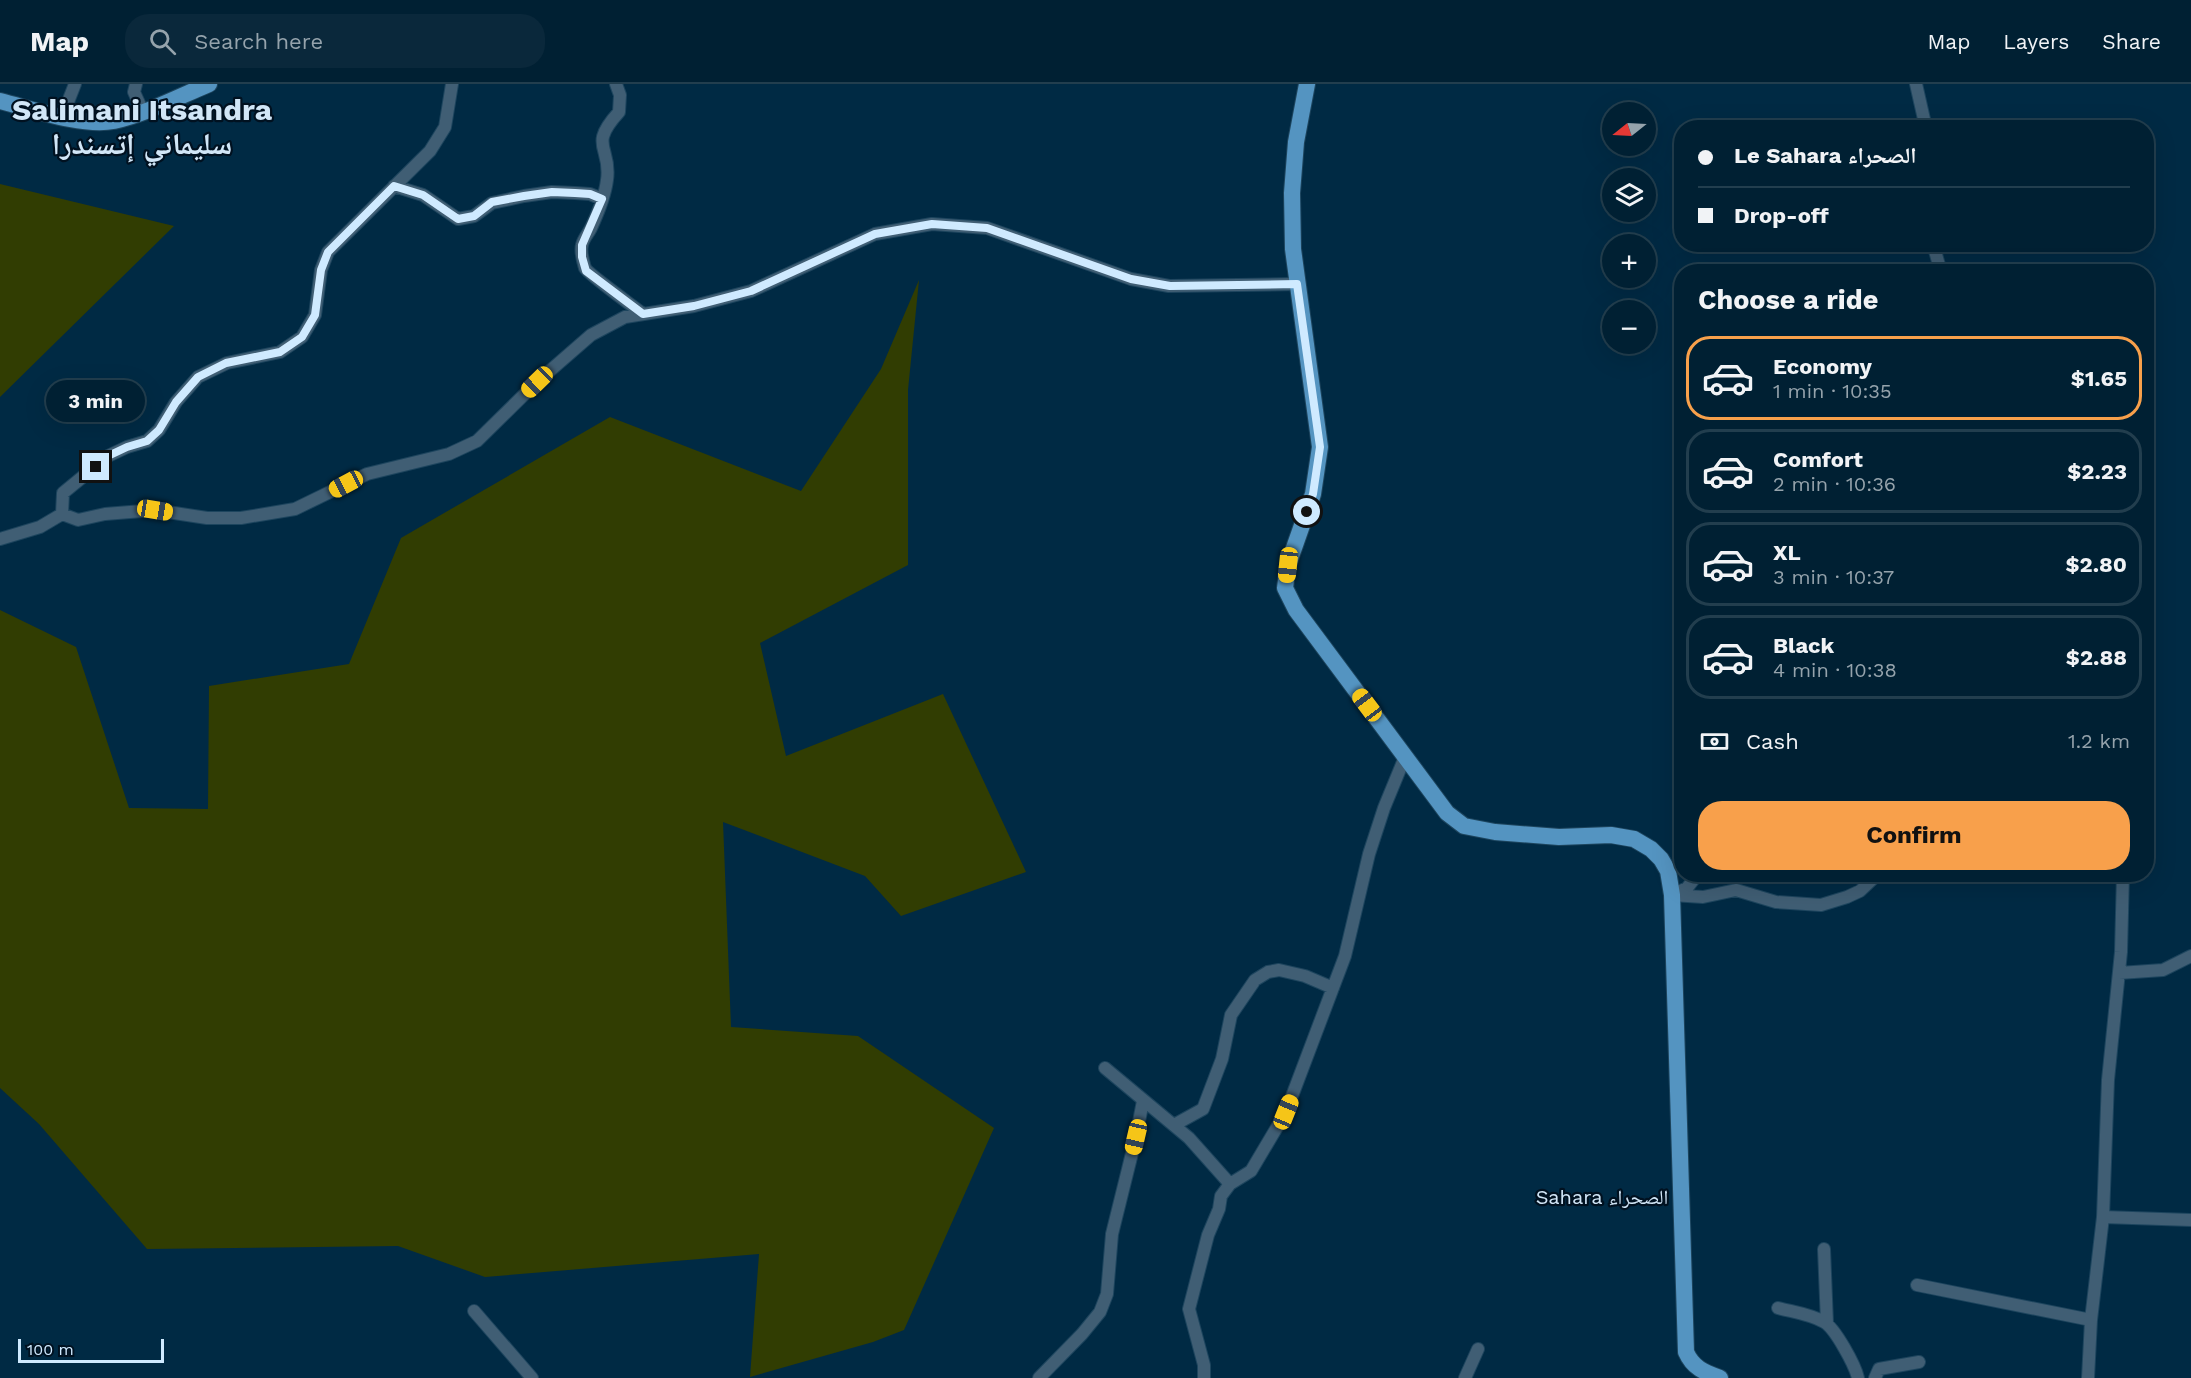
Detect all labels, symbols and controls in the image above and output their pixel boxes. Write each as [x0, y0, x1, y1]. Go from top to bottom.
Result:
search box [125, 14, 545, 68]
text: Map [30, 25, 89, 58]
icon: search [146, 25, 179, 58]
text: Search here [194, 29, 323, 54]
text: Map [1927, 29, 1970, 54]
text: Layers [2003, 29, 2069, 54]
text: Share [2102, 29, 2161, 54]
district label: Salimani Itsandra سليماني إتسندرا [12, 92, 273, 167]
north arrow [1602, 102, 1656, 156]
map controls [1602, 102, 1656, 354]
text: Le Sahara الصحراء [1734, 143, 1917, 168]
button: layers [1602, 168, 1656, 222]
text: Drop-off [1734, 203, 1829, 228]
button: + [1602, 234, 1656, 288]
text: Choose a ride [1698, 284, 1878, 316]
button: − [1602, 300, 1656, 354]
icon: car [1701, 351, 1755, 405]
text: Economy [1773, 354, 1872, 379]
car [518, 363, 556, 401]
text: $1.65 [2071, 366, 2127, 391]
text: 1 min · 10:35 [1773, 379, 1892, 403]
callout: 3 min [46, 380, 146, 422]
text: 3 min [68, 389, 123, 413]
icon: car [1701, 444, 1755, 498]
text: Comfort [1773, 447, 1863, 472]
route end [82, 453, 109, 480]
text: $2.23 [2067, 459, 2127, 484]
car [326, 468, 366, 500]
text: 2 min · 10:36 [1773, 472, 1896, 496]
car [136, 498, 174, 522]
route start [1293, 498, 1320, 525]
icon: car [1701, 537, 1755, 591]
text: XL [1773, 540, 1801, 565]
car [1277, 546, 1299, 584]
text: $2.80 [2065, 552, 2127, 577]
text: 3 min · 10:37 [1773, 565, 1894, 589]
icon: car [1701, 630, 1755, 684]
text: Black [1773, 633, 1834, 658]
text: $2.88 [2066, 645, 2127, 670]
text: 4 min · 10:38 [1773, 658, 1897, 682]
car [1349, 685, 1385, 725]
icon: cash [1698, 725, 1731, 758]
text: Cash [1746, 729, 1799, 754]
text: 1.2 km [2068, 729, 2130, 753]
button: Confirm [1698, 801, 2130, 870]
car [1271, 1092, 1301, 1132]
car [1123, 1117, 1149, 1157]
district label: Sahara الصحراء [1536, 1185, 1668, 1209]
scale bar [18, 1336, 164, 1364]
text: 100 m [27, 1340, 74, 1359]

